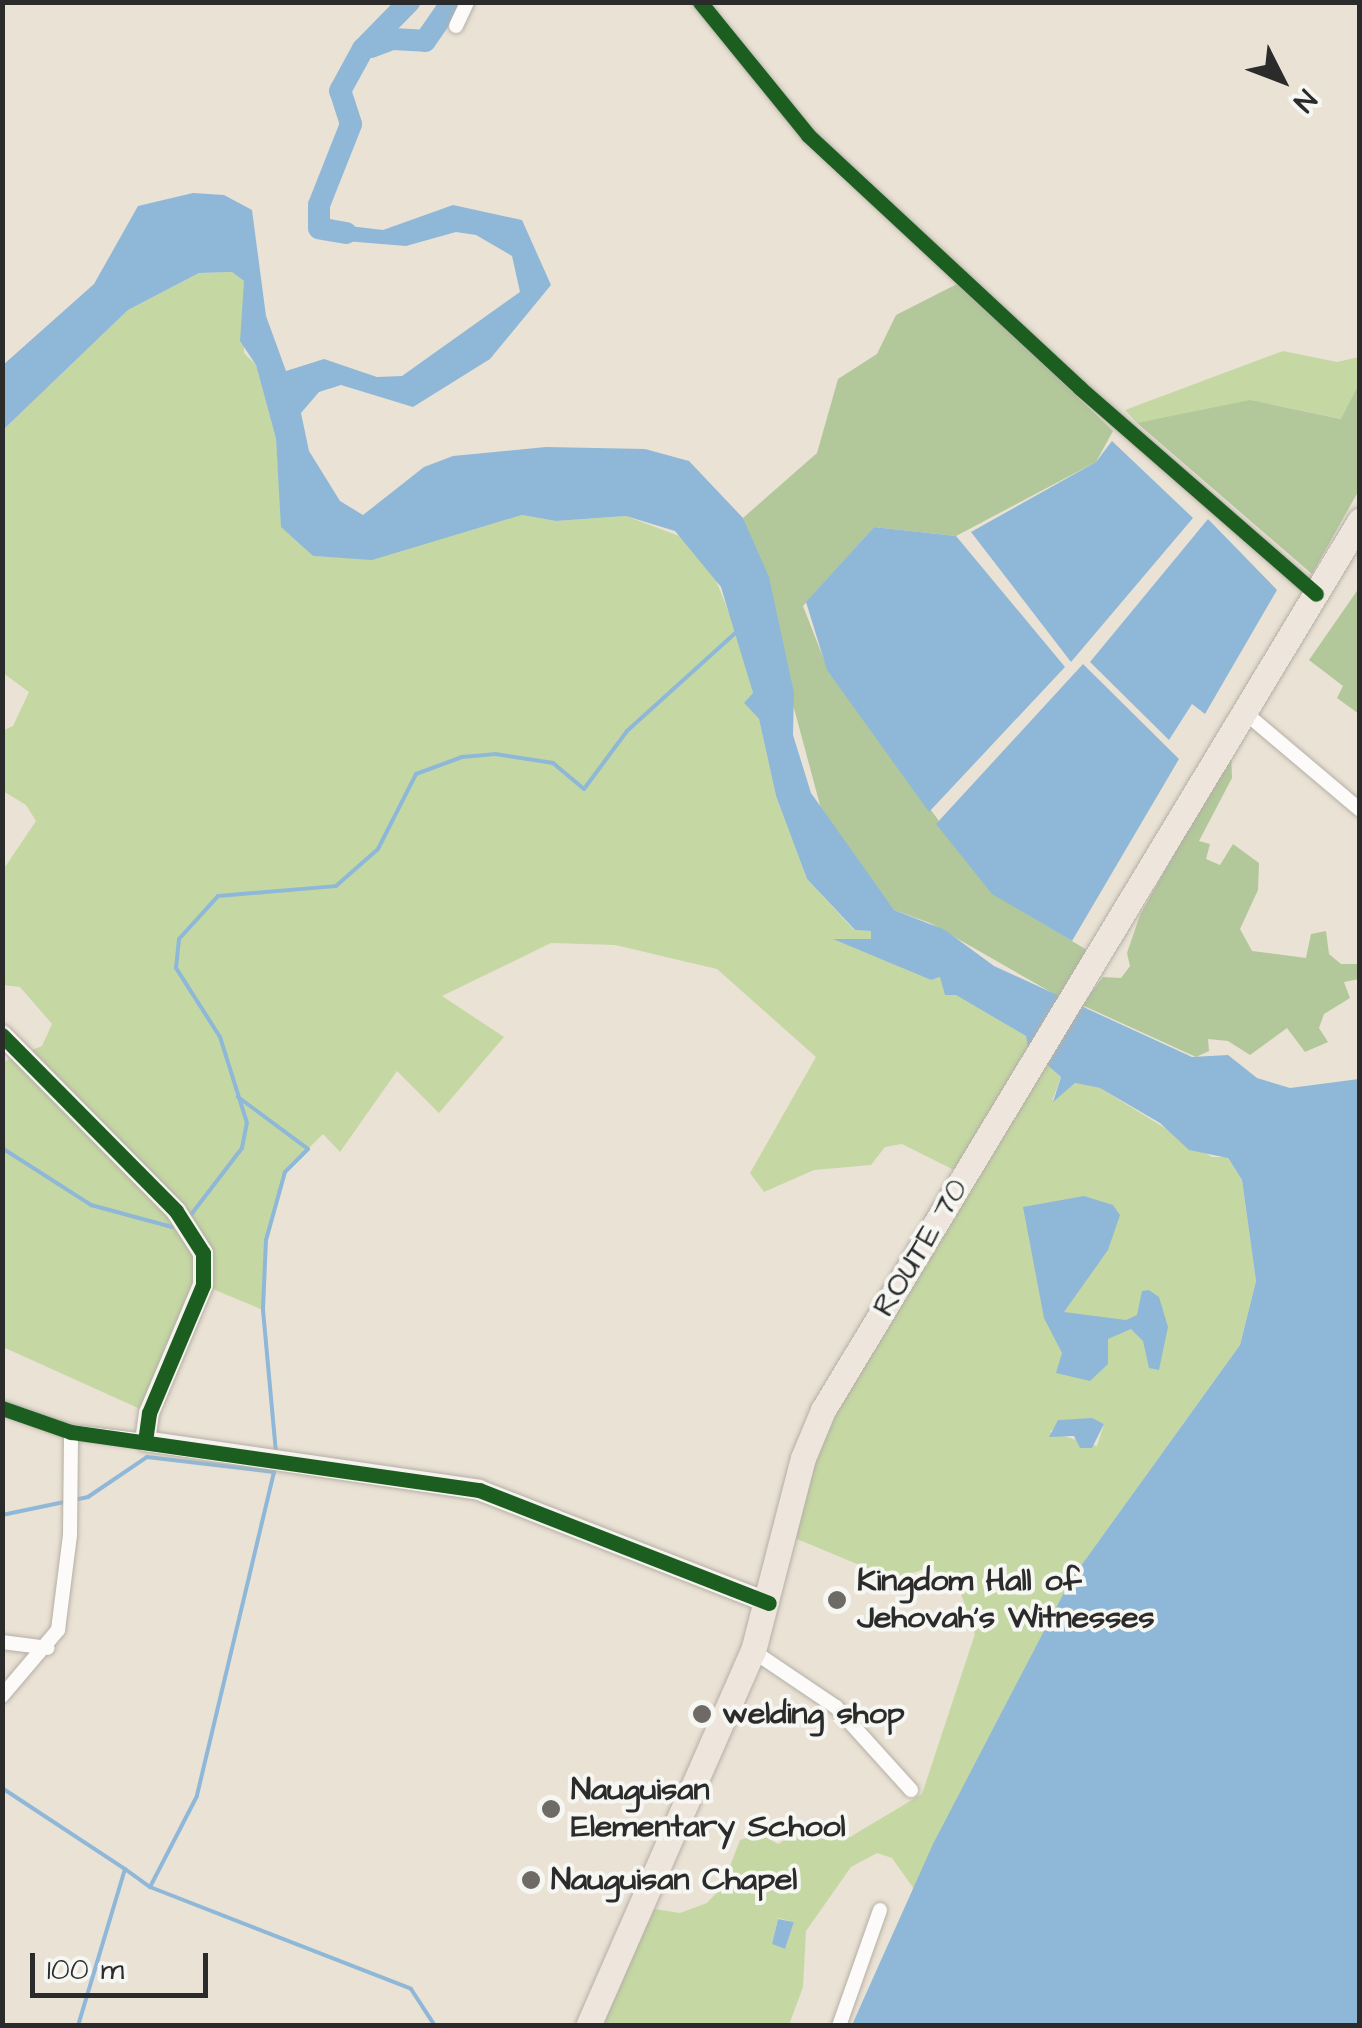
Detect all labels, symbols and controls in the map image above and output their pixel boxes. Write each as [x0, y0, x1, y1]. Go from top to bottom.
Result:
north arrow [1232, 30, 1332, 130]
text: N [1284, 81, 1325, 120]
street label: ROUTE 70 [865, 1172, 977, 1324]
place label: Kingdom Hall of Jehovah's Witnesses [857, 1563, 1155, 1638]
marker: Kingdom Hall of Jehovah's Witnesses [826, 1589, 848, 1611]
place label: welding shop [722, 1695, 904, 1733]
marker: welding shop [691, 1703, 713, 1725]
place label: Nauguisan Elementary School [571, 1772, 845, 1847]
marker: Nauguisan Elementary School [540, 1798, 562, 1820]
place label: Nauguisan Chapel [551, 1861, 797, 1899]
marker: Nauguisan Chapel [520, 1869, 542, 1891]
scale bar [35, 1933, 212, 1995]
text: 100 m [47, 1949, 124, 1991]

